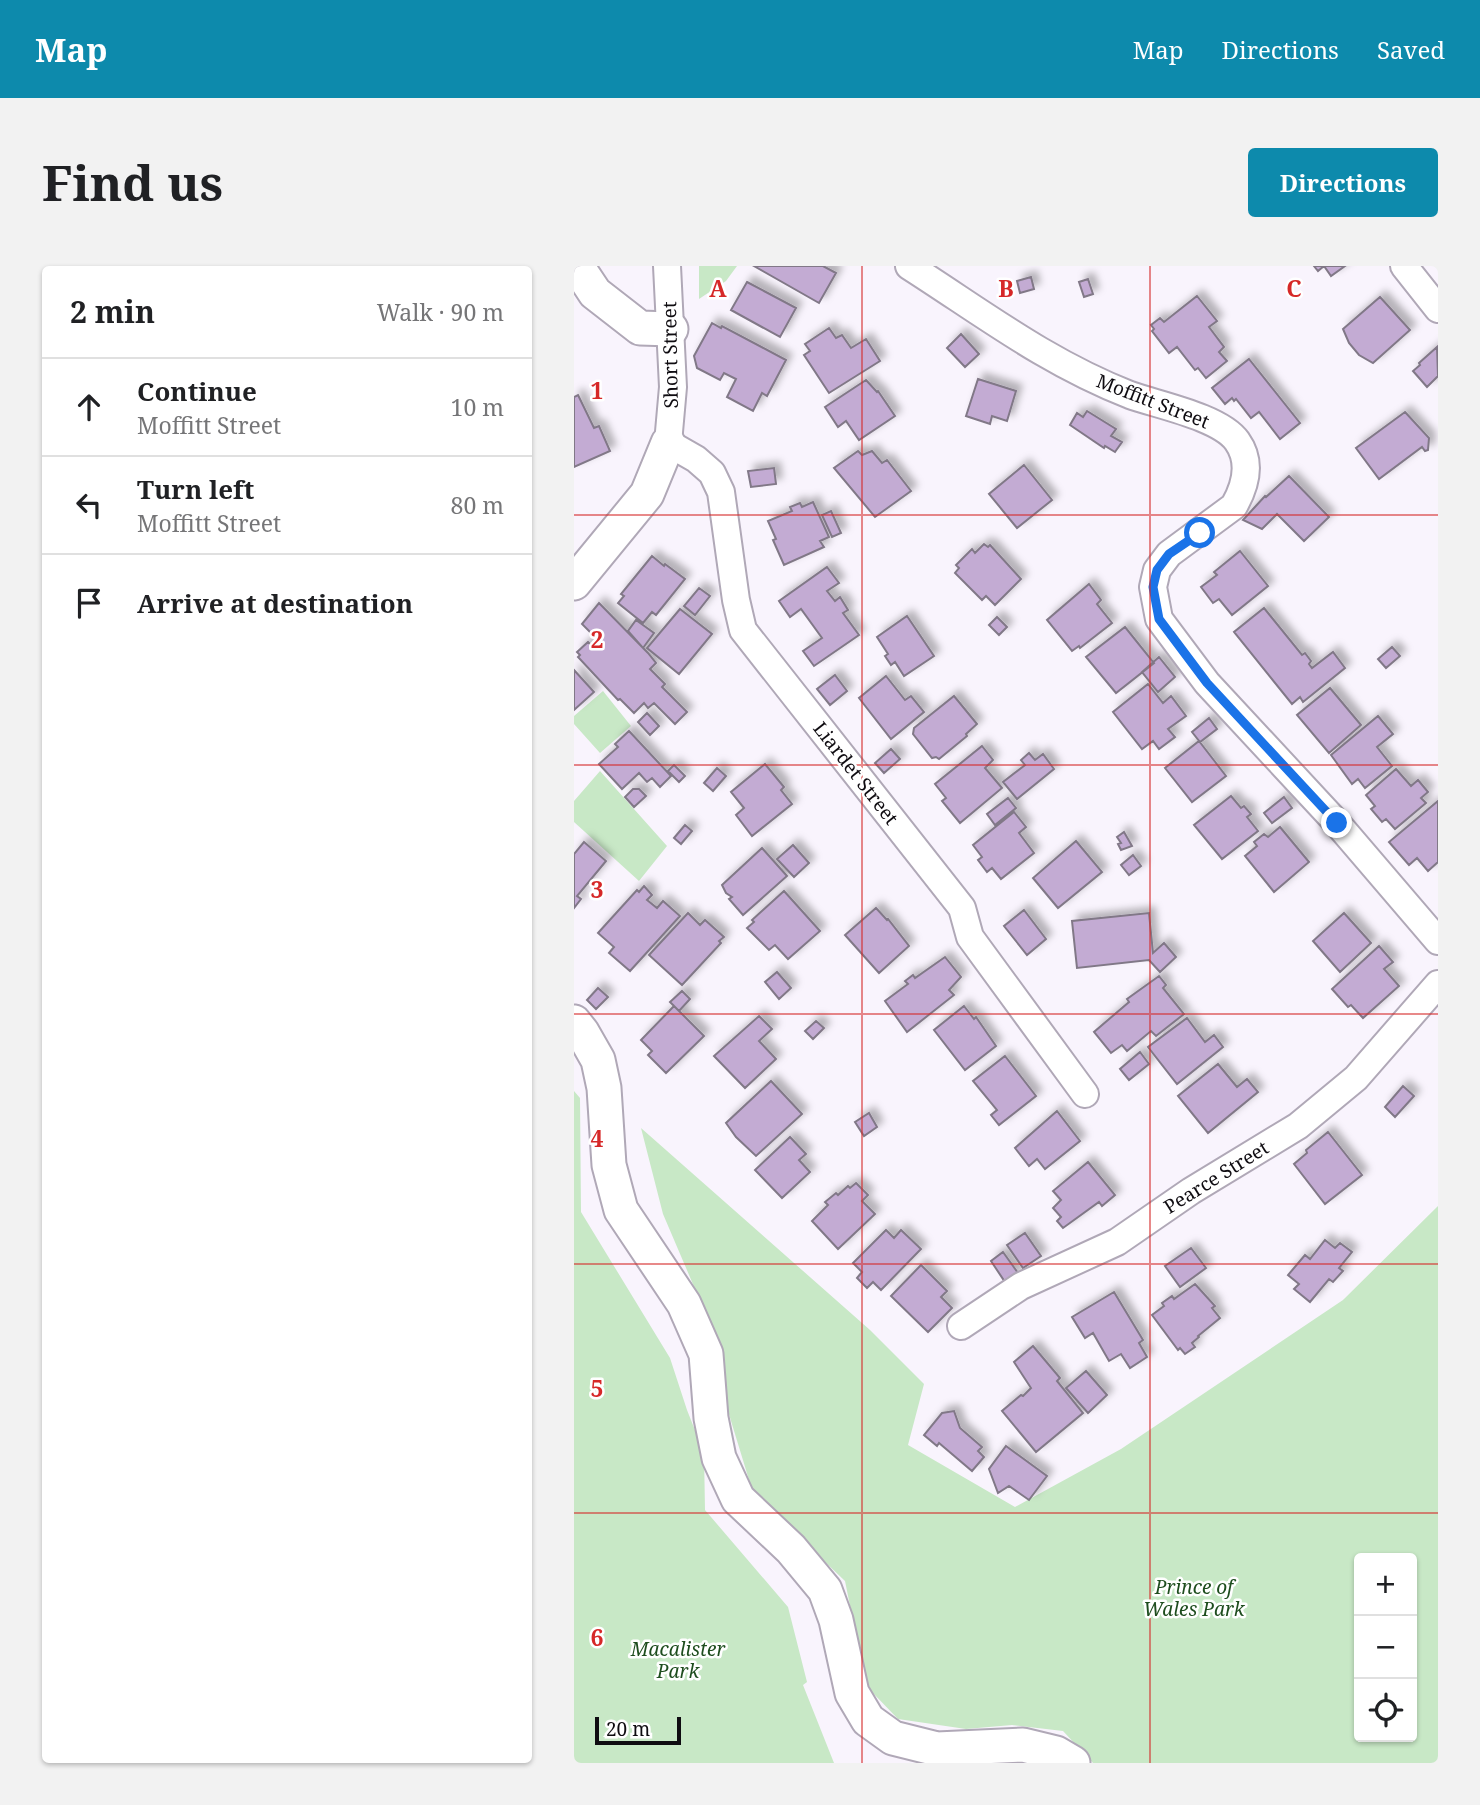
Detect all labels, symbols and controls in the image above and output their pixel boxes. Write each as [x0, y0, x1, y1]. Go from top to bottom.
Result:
text: Map [35, 27, 108, 72]
text: Map [1133, 33, 1184, 66]
text: Directions [1222, 33, 1339, 66]
text: Saved [1377, 33, 1445, 66]
button: Directions [1248, 148, 1438, 217]
text: Find us [42, 149, 223, 215]
text: A [709, 272, 727, 304]
text: B [998, 272, 1014, 304]
text: C [1286, 272, 1302, 304]
text: 2 min [70, 291, 155, 332]
text: Walk · 90 m [377, 296, 504, 328]
street label: Short Street [656, 301, 684, 409]
street label: Moffitt Street [1093, 368, 1214, 435]
text: Continue [137, 373, 257, 409]
text: 1 [591, 374, 604, 406]
icon: ahead [70, 388, 108, 426]
text: 10 m [451, 391, 504, 423]
text: Moffitt Street [137, 409, 281, 441]
text: Turn left [137, 471, 254, 507]
icon: left [70, 486, 108, 524]
text: 80 m [451, 489, 504, 521]
text: Moffitt Street [137, 507, 281, 539]
route start [1184, 517, 1215, 548]
icon: arrive [70, 584, 108, 622]
text: Arrive at destination [137, 585, 413, 621]
text: 2 [591, 623, 604, 655]
street label: Liardet Street [808, 716, 905, 830]
route end [1321, 807, 1352, 838]
text: 3 [591, 873, 604, 905]
text: 4 [591, 1122, 604, 1154]
street label: Pearce Street [1159, 1134, 1273, 1219]
text: 5 [591, 1372, 604, 1404]
map controls [1354, 1553, 1417, 1742]
button: + [1354, 1553, 1417, 1616]
park label: Prince of Wales Park [1143, 1574, 1246, 1622]
button: − [1354, 1616, 1417, 1679]
text: 6 [591, 1621, 604, 1653]
park label: Macalister Park [630, 1636, 725, 1684]
button: locate [1354, 1679, 1417, 1742]
scale bar [595, 1714, 681, 1746]
text: 20 m [606, 1716, 650, 1742]

